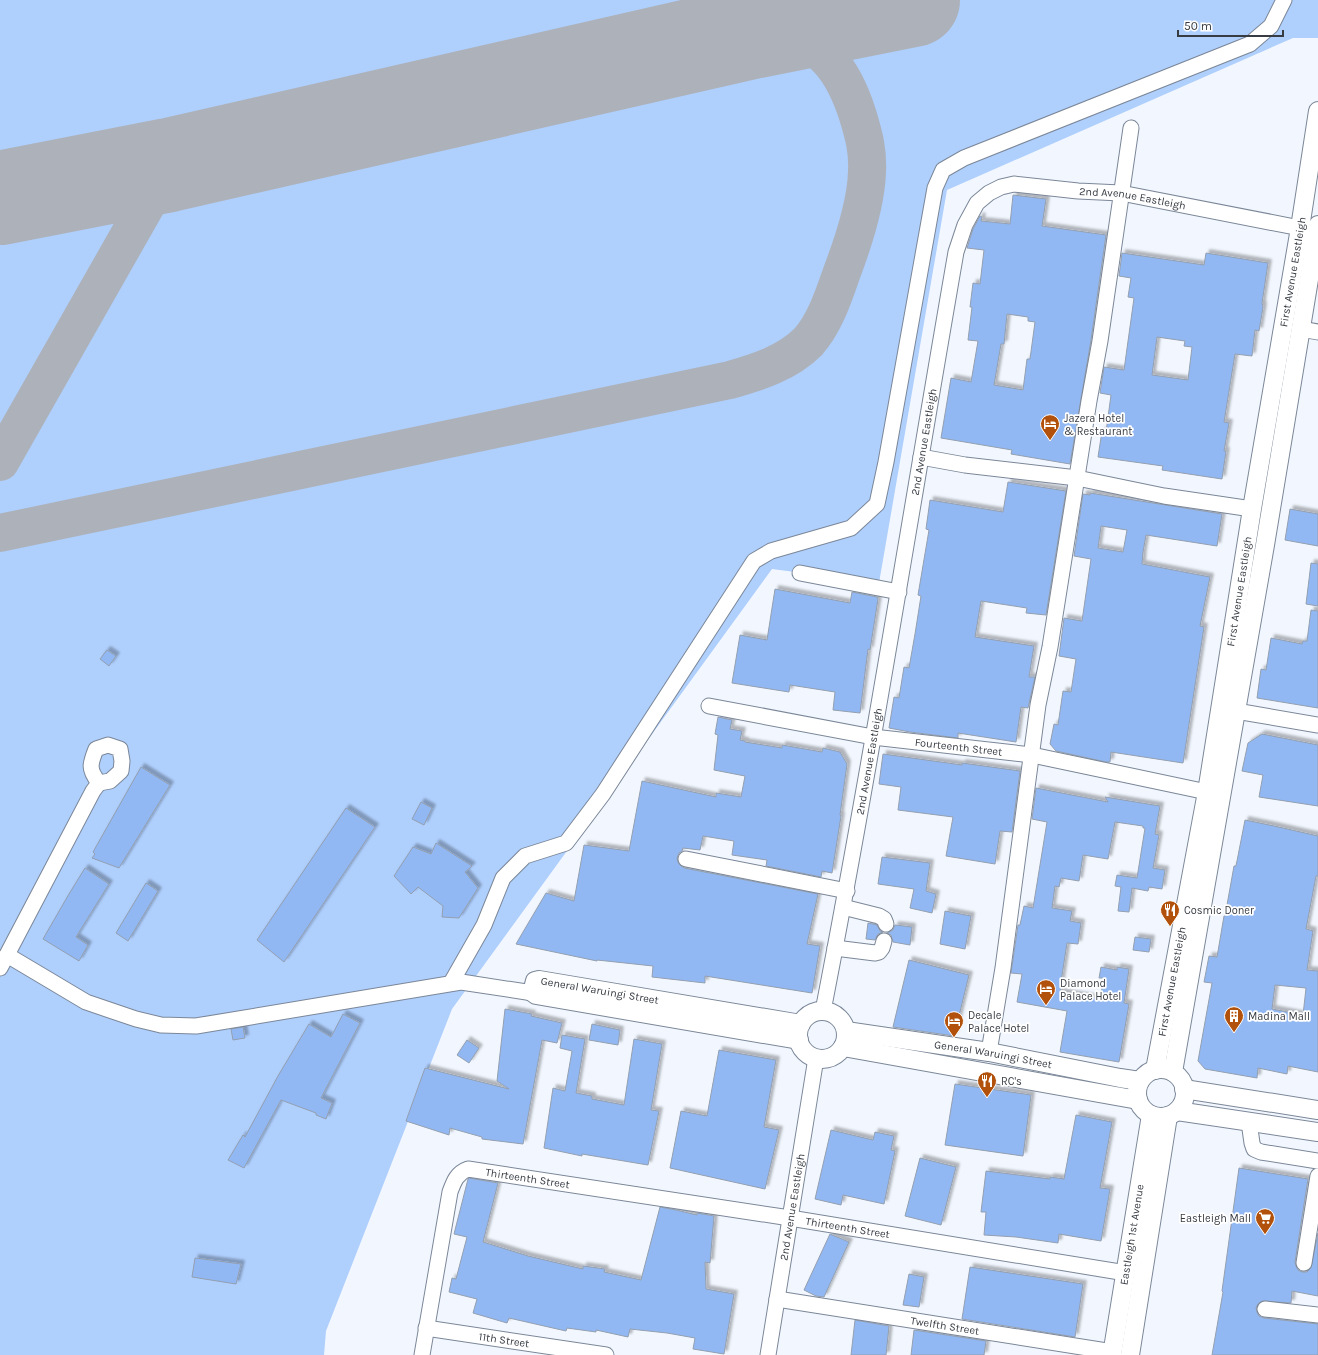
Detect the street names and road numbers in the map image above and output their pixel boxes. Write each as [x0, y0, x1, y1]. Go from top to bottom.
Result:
street label: 2nd Avenue Eastleigh [1079, 185, 1187, 212]
street label: First Avenue Eastleigh [1277, 216, 1308, 328]
street label: 2nd Avenue Eastleigh [908, 387, 939, 496]
street label: First Avenue Eastleigh [1224, 535, 1254, 647]
street label: 2nd Avenue Eastleigh [853, 707, 885, 816]
street label: Fourteenth Street [914, 735, 1003, 758]
street label: First Avenue Eastleigh [1155, 926, 1188, 1038]
street label: General Waruingi Street [540, 974, 660, 1007]
street label: General Waruingi Street [933, 1038, 1053, 1071]
street label: 2nd Avenue Eastleigh [777, 1153, 807, 1261]
street label: Thirteenth Street [485, 1165, 571, 1191]
street label: Eastleigh 1st Avenue [1117, 1183, 1146, 1286]
street label: Thirteenth Street [805, 1214, 891, 1241]
street label: Twelfth Street [910, 1314, 980, 1337]
street label: 11th Street [478, 1330, 530, 1350]

